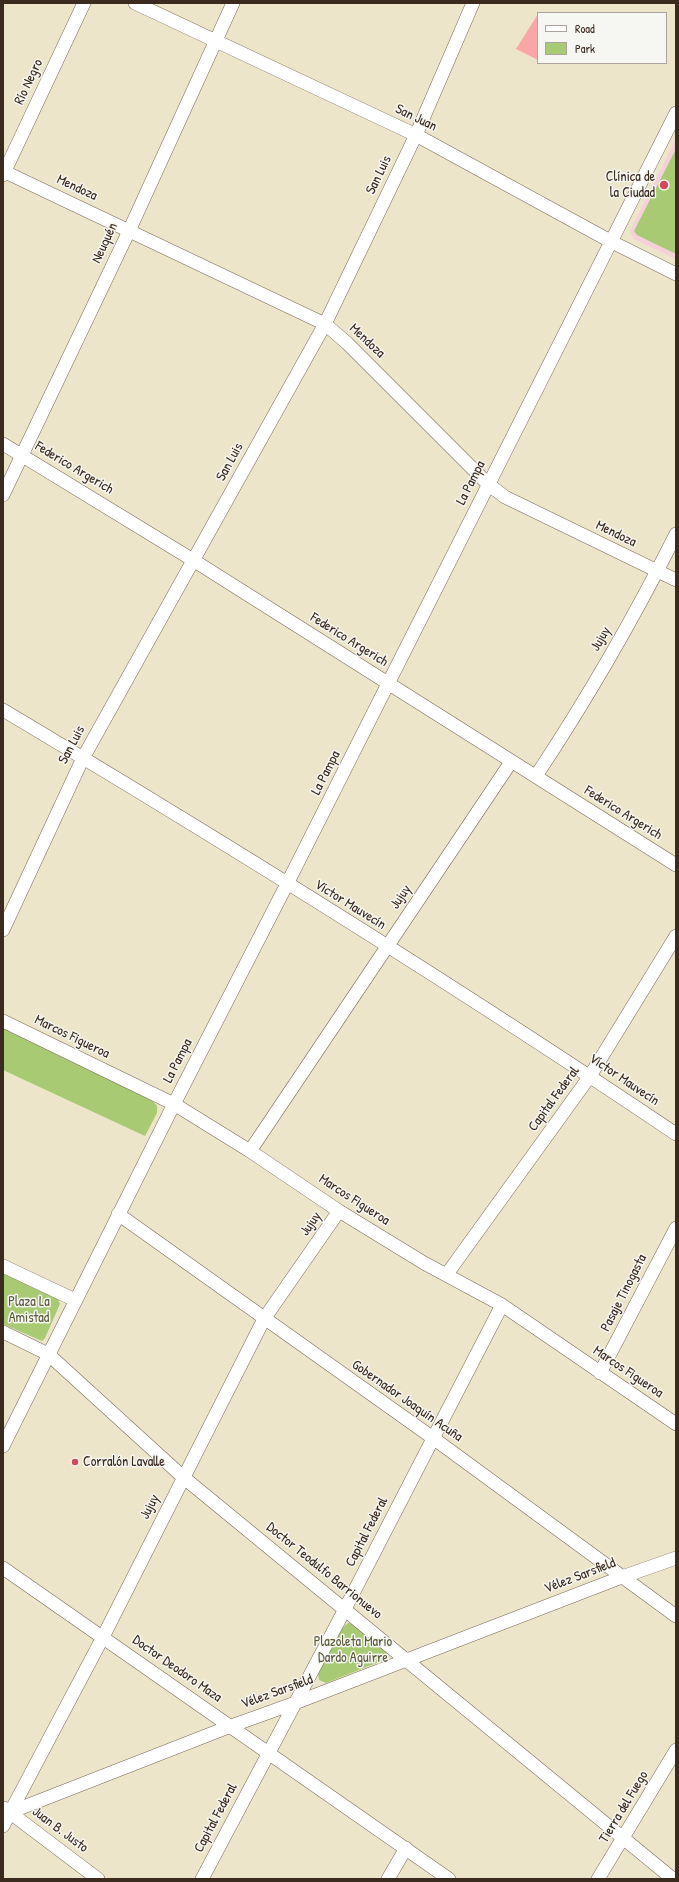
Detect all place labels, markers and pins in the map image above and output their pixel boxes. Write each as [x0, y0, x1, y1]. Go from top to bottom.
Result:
place label: Clínica de la Ciudad [606, 169, 655, 202]
marker: Clínica de la Ciudad [658, 179, 670, 191]
place label: Corralón Lavalle [83, 1454, 165, 1470]
marker: Corralón Lavalle [70, 1457, 80, 1467]

